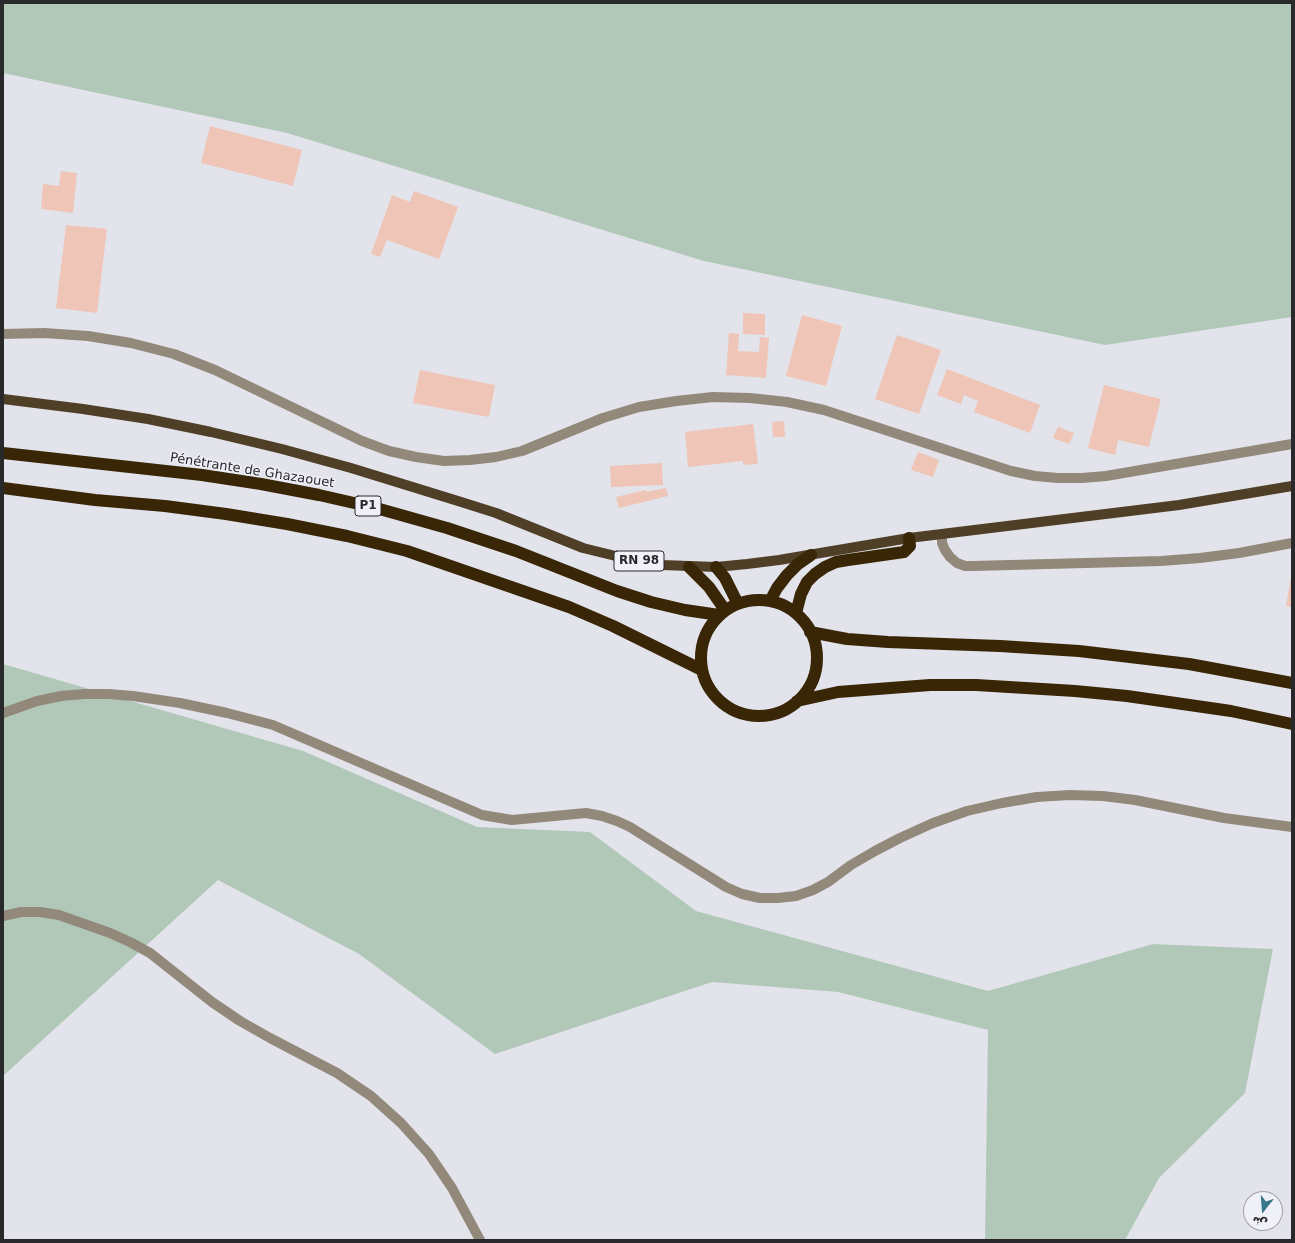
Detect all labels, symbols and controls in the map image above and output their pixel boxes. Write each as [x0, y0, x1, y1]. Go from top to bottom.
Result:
street label: Pénétrante de Ghazaouet [169, 450, 335, 492]
road number: P1 [355, 496, 381, 516]
road number: RN 98 [614, 551, 664, 571]
north arrow [1243, 1191, 1283, 1231]
text: ش [1250, 1214, 1269, 1230]

